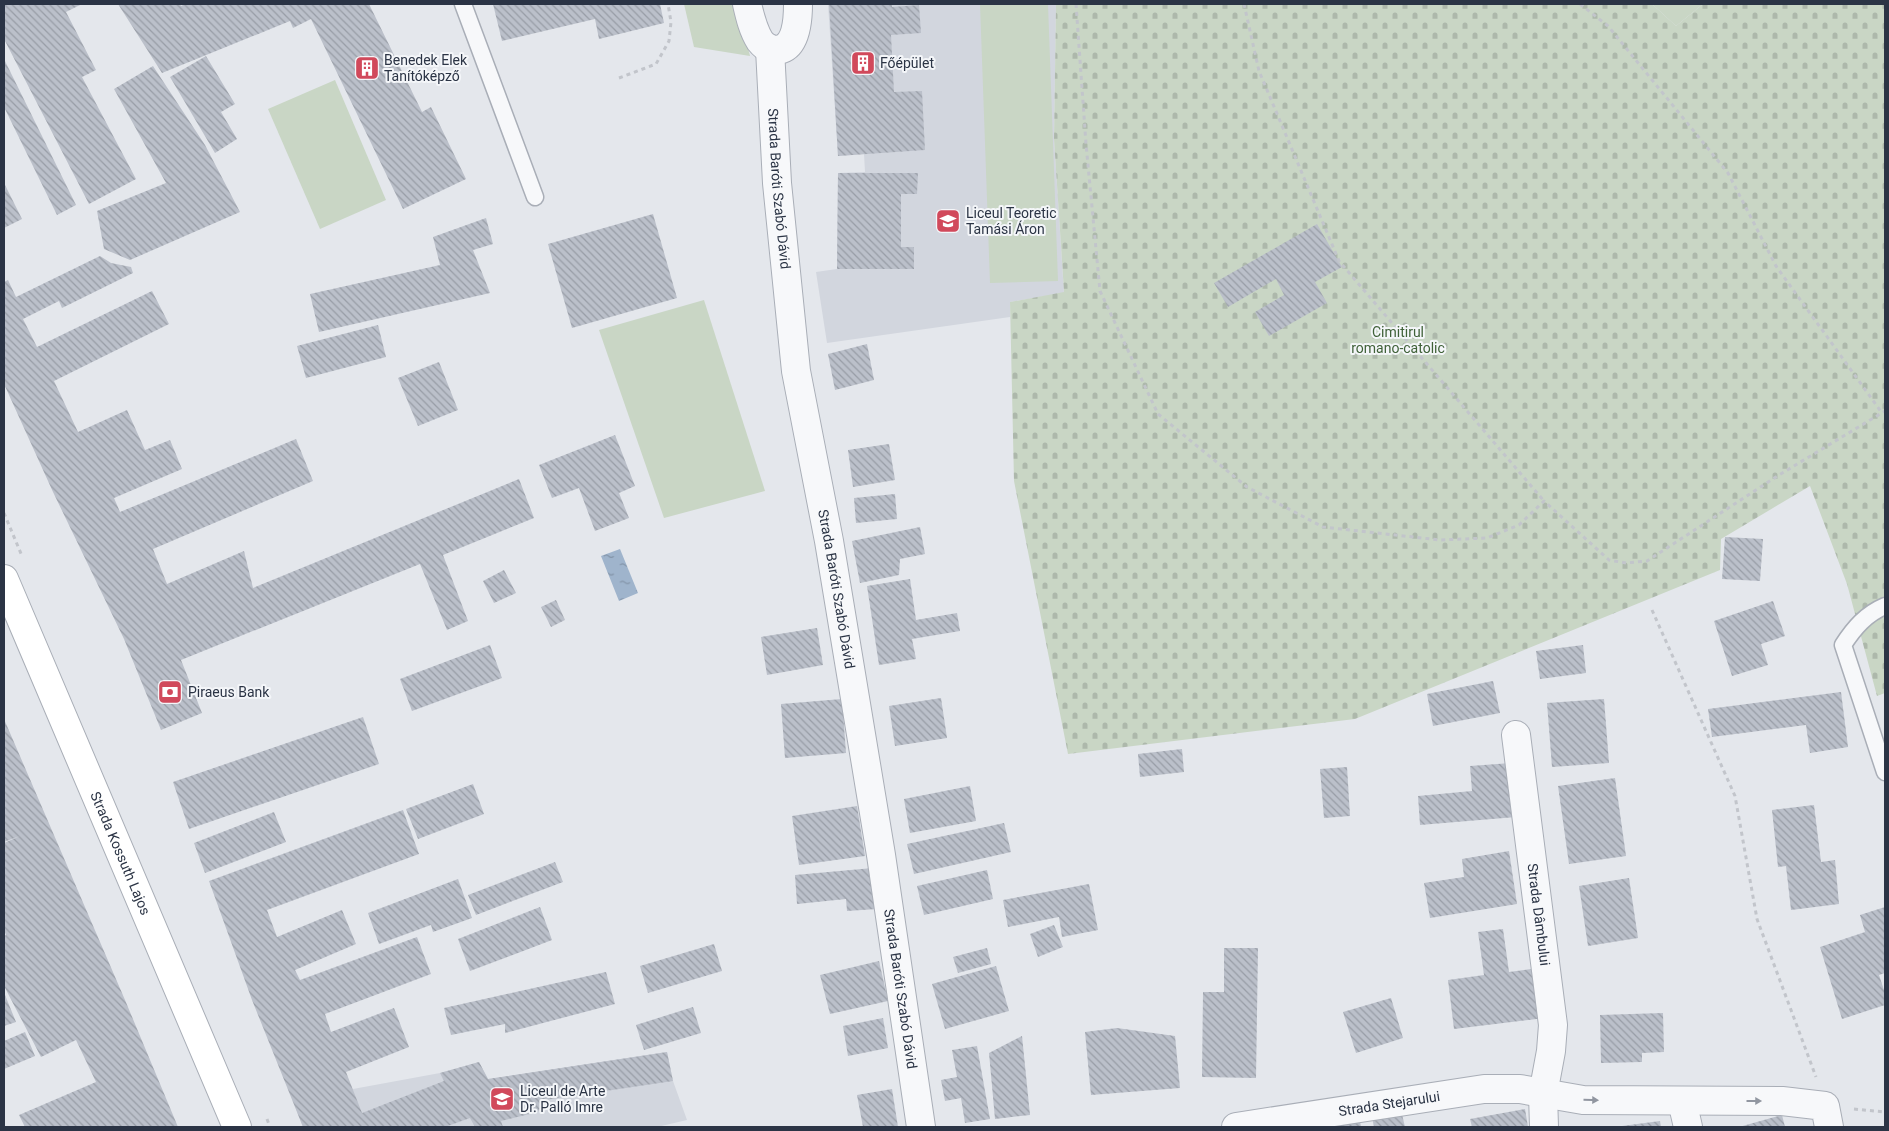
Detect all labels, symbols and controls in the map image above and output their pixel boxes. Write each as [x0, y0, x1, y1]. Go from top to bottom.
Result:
building icon: Főépület [850, 50, 876, 76]
place label: Benedek Elek Tanítóképző [384, 52, 468, 84]
building icon: Benedek Elek Tanítóképző [354, 55, 380, 81]
place label: Főépület [880, 55, 934, 71]
street label: Strada Baróti Szabó Dávid [765, 108, 794, 270]
place label: Liceul Teoretic Tamási Áron [966, 205, 1056, 237]
school or university icon: Liceul Teoretic Tamási Áron [935, 208, 961, 234]
park label: Cimitirul romano-catolic [1351, 324, 1445, 356]
street label: Strada Baróti Szabó Dávid [815, 508, 858, 670]
bank icon: Piraeus Bank [157, 679, 183, 705]
place label: Piraeus Bank [188, 684, 270, 700]
street label: Strada Kossuth Lajos [87, 789, 154, 917]
street label: Strada Dâmbului [1524, 862, 1553, 967]
street label: Strada Baróti Szabó Dávid [881, 908, 920, 1070]
place label: Liceul de Arte Dr. Palló Imre [520, 1083, 605, 1115]
school or university icon: Liceul de Arte Dr. Palló Imre [489, 1086, 515, 1112]
street label: Strada Stejarului [1337, 1088, 1441, 1119]
one-way arrow [1583, 1096, 1599, 1104]
one-way arrow [1746, 1097, 1762, 1105]

